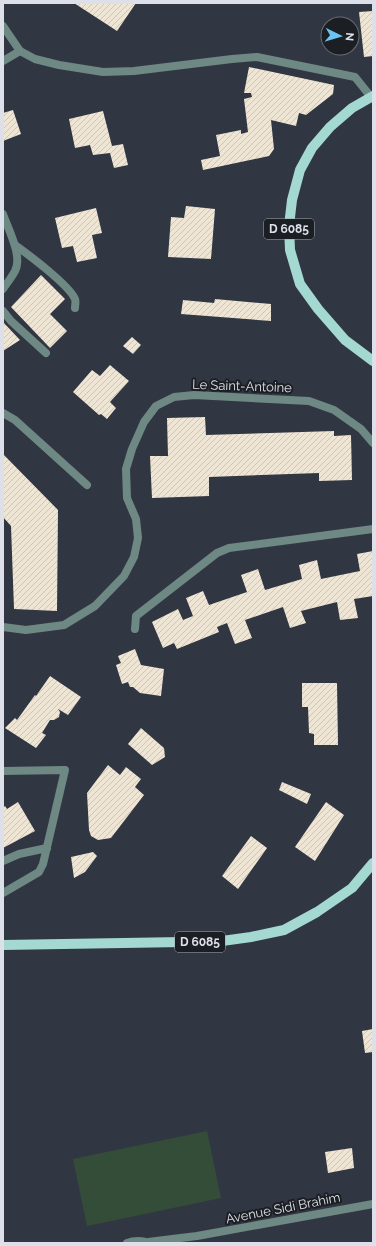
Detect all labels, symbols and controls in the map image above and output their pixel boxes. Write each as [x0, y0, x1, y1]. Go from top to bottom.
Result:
north arrow [320, 16, 360, 56]
text: N [343, 32, 356, 42]
road number: D 6085 [264, 219, 314, 239]
street label: Le Saint-Antoine [192, 377, 292, 395]
road number: D 6085 [175, 932, 225, 952]
street label: Avenue Sidi Brahim [224, 1190, 342, 1226]

